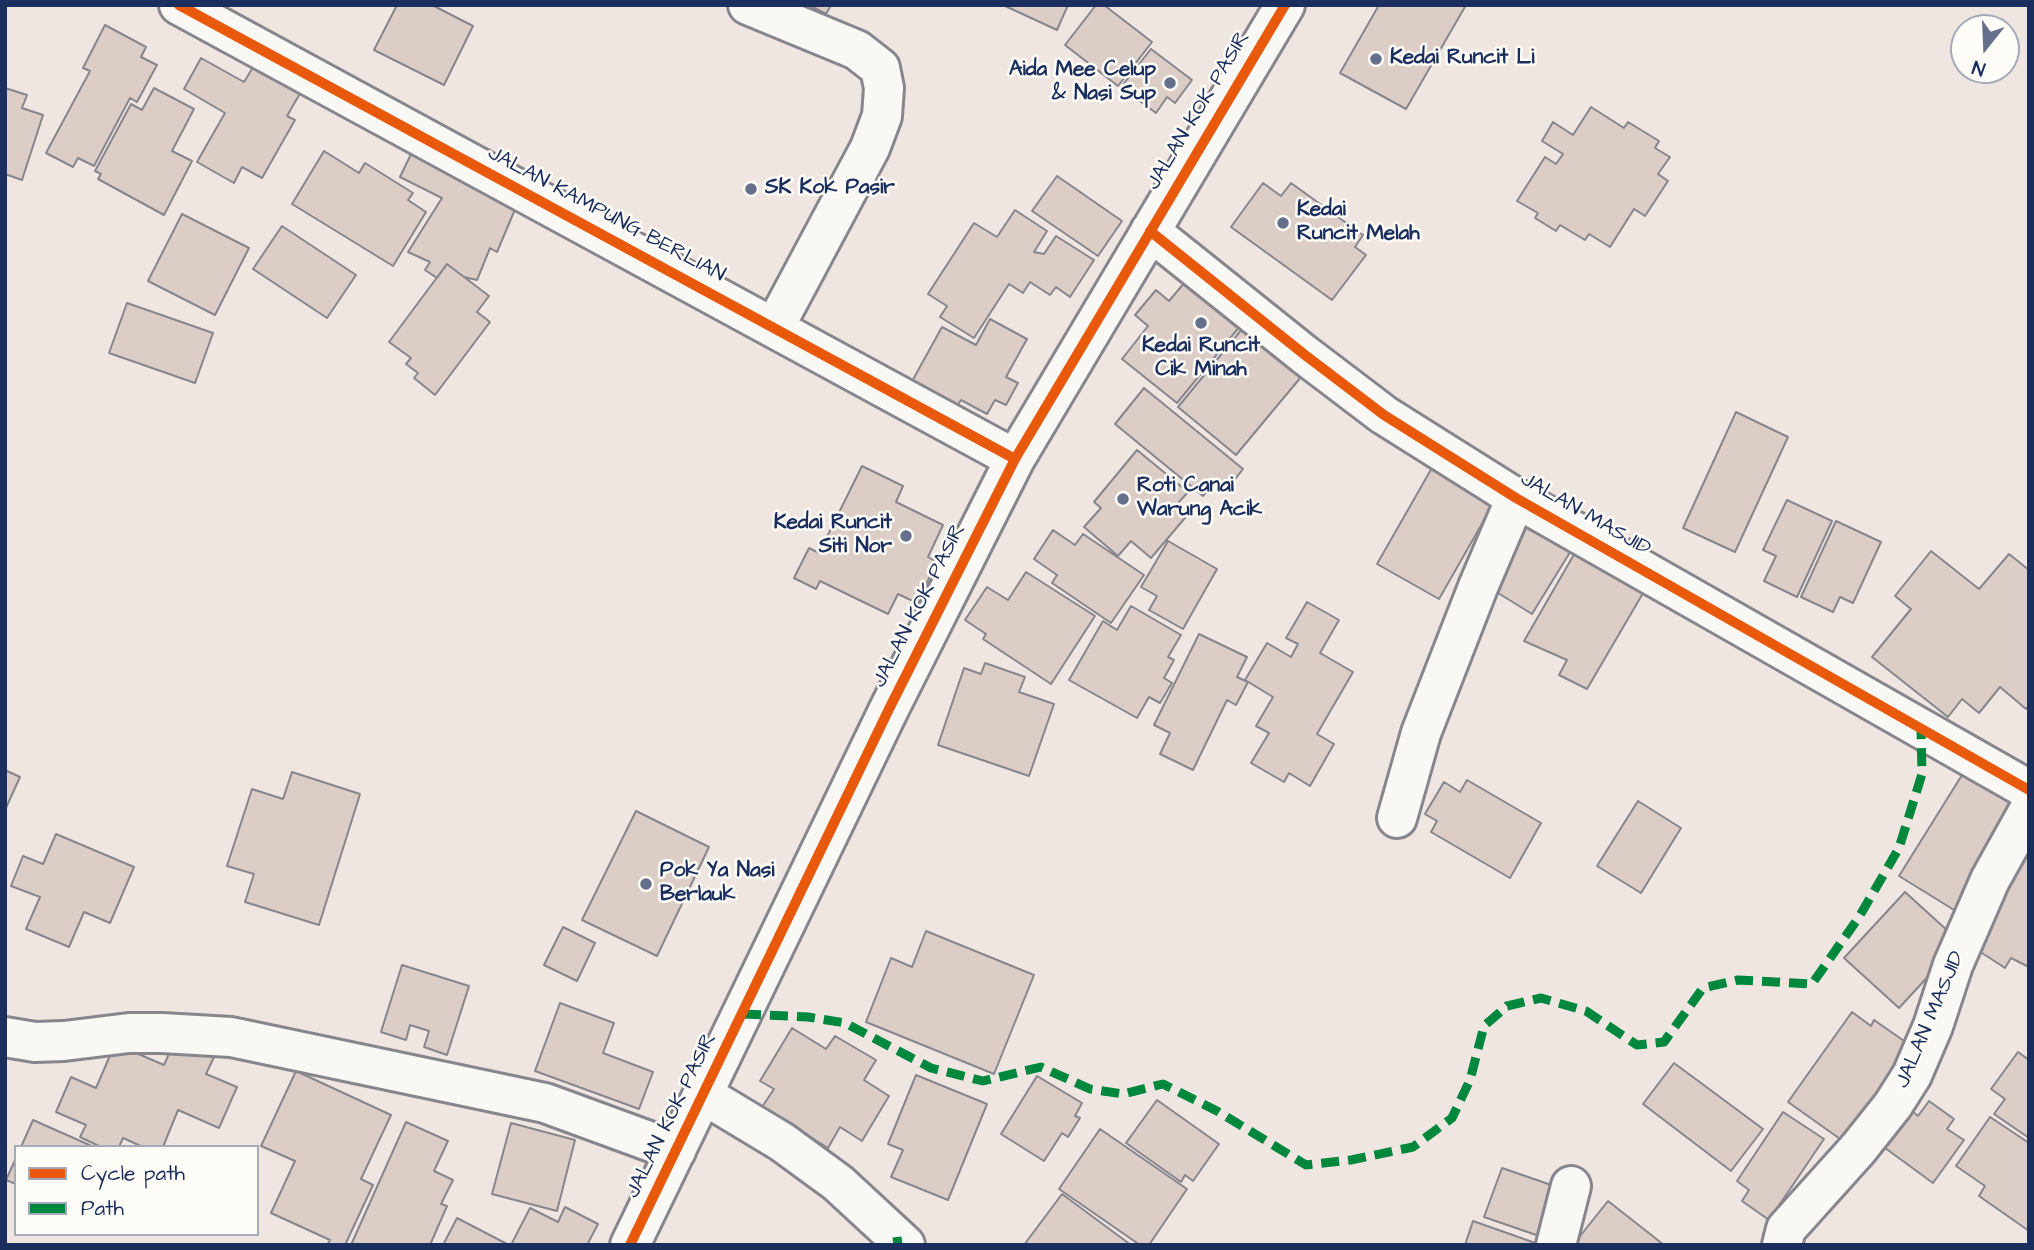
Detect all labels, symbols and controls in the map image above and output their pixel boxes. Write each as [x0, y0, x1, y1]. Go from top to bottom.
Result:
north arrow [1950, 14, 2020, 84]
street label: JALAN KOK PASIR [1142, 27, 1256, 195]
place label: Kedai Runcit Li [1390, 46, 1534, 72]
marker: Kedai Runcit Li [1368, 51, 1384, 67]
text: N [1969, 53, 1989, 82]
place label: Aida Mee Celup & Nasi Sup [1009, 58, 1156, 108]
marker: Aida Mee Celup & Nasi Sup [1162, 75, 1178, 91]
street label: JALAN KAMPUNG BERLIAN [483, 142, 729, 288]
place label: SK Kok Pasir [765, 176, 895, 202]
marker: SK Kok Pasir [743, 181, 759, 197]
place label: Kedai Runcit Melah [1297, 198, 1420, 248]
marker: Kedai Runcit Melah [1275, 215, 1291, 231]
marker: Kedai Runcit Cik Minah [1193, 315, 1209, 331]
place label: Kedai Runcit Cik Minah [1142, 334, 1260, 384]
street label: JALAN MASJID [1515, 467, 1655, 563]
place label: Roti Canai Warung Acik [1137, 474, 1262, 524]
marker: Roti Canai Warung Acik [1115, 491, 1131, 507]
place label: Kedai Runcit Siti Nor [774, 511, 892, 561]
street label: JALAN KOK PASIR [868, 520, 972, 692]
marker: Kedai Runcit Siti Nor [898, 528, 914, 544]
place label: Pok Ya Nasi Berlauk [660, 859, 774, 909]
marker: Pok Ya Nasi Berlauk [638, 876, 654, 892]
street label: JALAN MASJID [1891, 948, 1971, 1092]
street label: JALAN KOK PASIR [621, 1029, 723, 1203]
legend [14, 1145, 259, 1236]
text: Cycle path [81, 1159, 185, 1188]
text: Path [81, 1194, 124, 1223]

